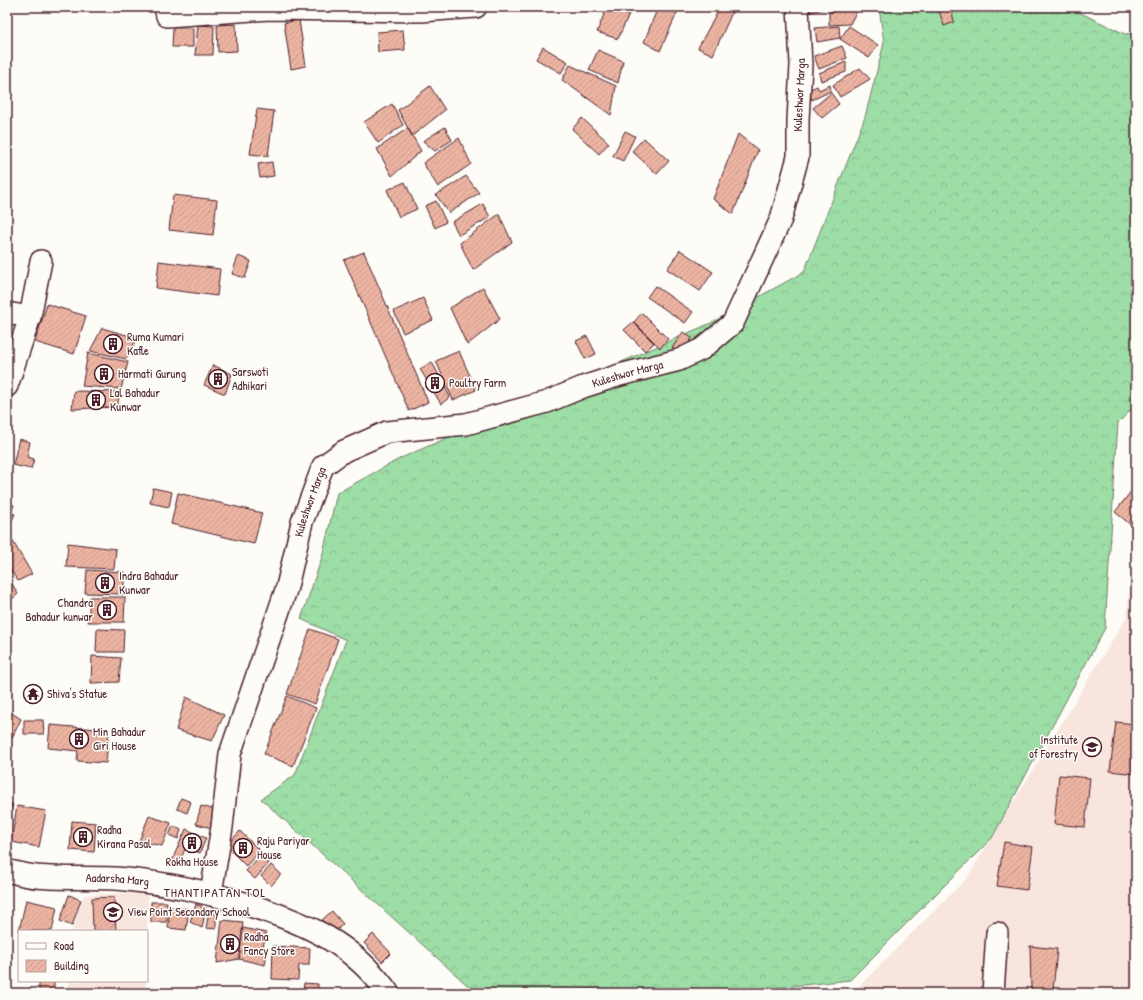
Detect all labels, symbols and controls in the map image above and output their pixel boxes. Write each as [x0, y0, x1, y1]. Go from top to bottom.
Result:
street label: Kuleshwor Marga [789, 58, 809, 132]
place label: Ruma Kumari Kafle [127, 328, 184, 359]
building icon: Ruma Kumari Kafle [102, 333, 124, 355]
street label: Kuleshwor Marga [590, 355, 665, 392]
building icon: Harmati Gurung [93, 363, 115, 385]
place label: Sarswoti Adhikari [232, 363, 269, 394]
place label: Harmati Gurung [118, 365, 186, 382]
building icon: Sarswoti Adhikari [207, 368, 229, 390]
building icon: Poultry Farm [424, 372, 446, 394]
place label: Poultry Farm [449, 374, 506, 391]
place label: Lal Bahadur Kunwar [110, 384, 160, 415]
building icon: Lal Bahadur Kunwar [85, 389, 107, 411]
street label: Kuleshwor Marga [290, 464, 330, 538]
place label: Indra Bahadur Kunwar [119, 567, 179, 598]
building icon: Indra Bahadur Kunwar [94, 572, 116, 594]
place label: Chandra Bahadur kunwar [26, 594, 93, 625]
building icon: Chandra Bahadur kunwar [96, 599, 118, 621]
temple icon: Shiva's Statue [22, 683, 44, 705]
place label: Shiva's Statue [47, 685, 107, 702]
place label: Min Bahadur Giri House [93, 723, 146, 754]
building icon: Min Bahadur Giri House [68, 728, 90, 750]
place label: Institute of Forestry [1029, 731, 1078, 762]
school or university icon: Institute of Forestry [1081, 736, 1103, 758]
place label: Radha Kirana Pasal [97, 821, 152, 852]
building icon: Radha Kirana Pasal [72, 826, 94, 848]
building icon: Rokha House [181, 832, 203, 854]
place label: Raju Pariyar House [257, 832, 310, 863]
building icon: Raju Pariyar House [232, 837, 254, 859]
place label: Rokha House [166, 853, 218, 870]
street label: Aadarsha Marg [86, 869, 150, 890]
district label: THANTIPATAN TOL [164, 883, 266, 901]
school or university icon: View Point Secondary School [102, 901, 124, 923]
place label: View Point Secondary School [127, 903, 251, 920]
place label: Radha Fancy Store [243, 928, 295, 959]
legend [18, 930, 148, 982]
building icon: Radha Fancy Store [219, 933, 241, 955]
text: Road [54, 937, 74, 954]
text: Building [54, 957, 89, 974]

